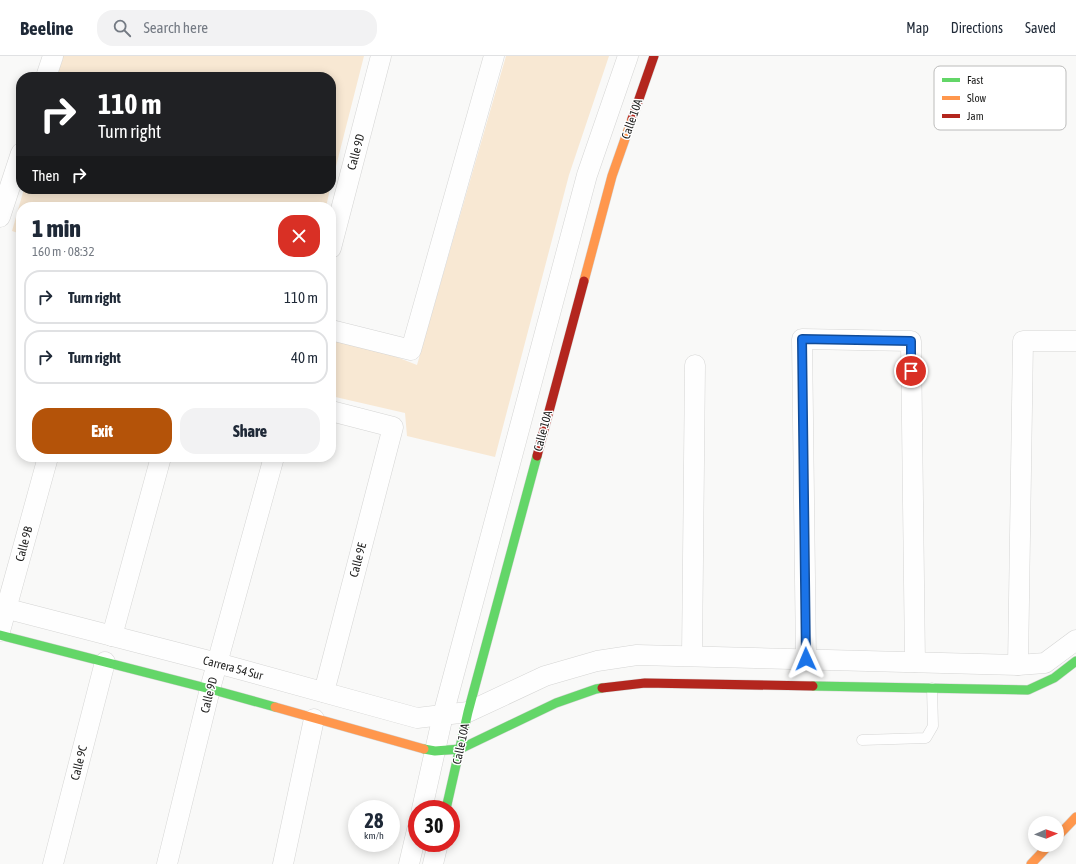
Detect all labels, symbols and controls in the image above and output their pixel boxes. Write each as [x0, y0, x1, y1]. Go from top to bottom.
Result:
search box [97, 10, 377, 46]
text: Beeline [20, 17, 73, 39]
icon: search [111, 17, 133, 39]
text: Search here [143, 19, 208, 36]
text: Map [906, 20, 929, 36]
text: Directions [951, 20, 1003, 36]
text: Saved [1025, 20, 1056, 36]
legend [934, 66, 1066, 130]
text: Fast [967, 74, 983, 86]
icon: right [32, 88, 84, 140]
text: 110 m [98, 88, 161, 120]
text: Slow [967, 92, 986, 104]
street label: Calle 10A [619, 97, 645, 141]
text: Jam [967, 110, 984, 122]
text: Turn right [98, 121, 161, 142]
street label: Calle 9D [344, 132, 368, 172]
icon: right [68, 164, 90, 186]
text: Then [32, 167, 60, 184]
text: 1 min [32, 215, 81, 242]
button: close [278, 215, 320, 257]
text: 160 m · 08:32 [32, 244, 95, 259]
icon: right [34, 286, 56, 308]
text: Turn right [68, 289, 121, 306]
text: 110 m [284, 289, 318, 306]
icon: right [34, 346, 56, 368]
text: Turn right [68, 349, 121, 366]
text: 40 m [291, 349, 318, 366]
pin [894, 354, 928, 388]
icon: arrive [900, 360, 922, 382]
button: Exit [32, 408, 172, 454]
button: Share [180, 408, 320, 454]
street label: Calle 10A [531, 409, 555, 453]
street label: Calle 9B [13, 525, 35, 563]
street label: Calle 9E [347, 541, 369, 579]
position arrow [785, 638, 827, 680]
street label: Carrera 54 Sur [202, 653, 265, 683]
street label: Calle 9D [198, 675, 220, 714]
street label: Calle 10A [450, 722, 472, 766]
street label: Calle 9C [68, 744, 90, 782]
speed limit sign: 30 [408, 800, 460, 852]
text: 28 [365, 809, 383, 832]
north arrow [1028, 816, 1064, 852]
map controls [1028, 816, 1064, 852]
text: km/h [364, 830, 384, 841]

